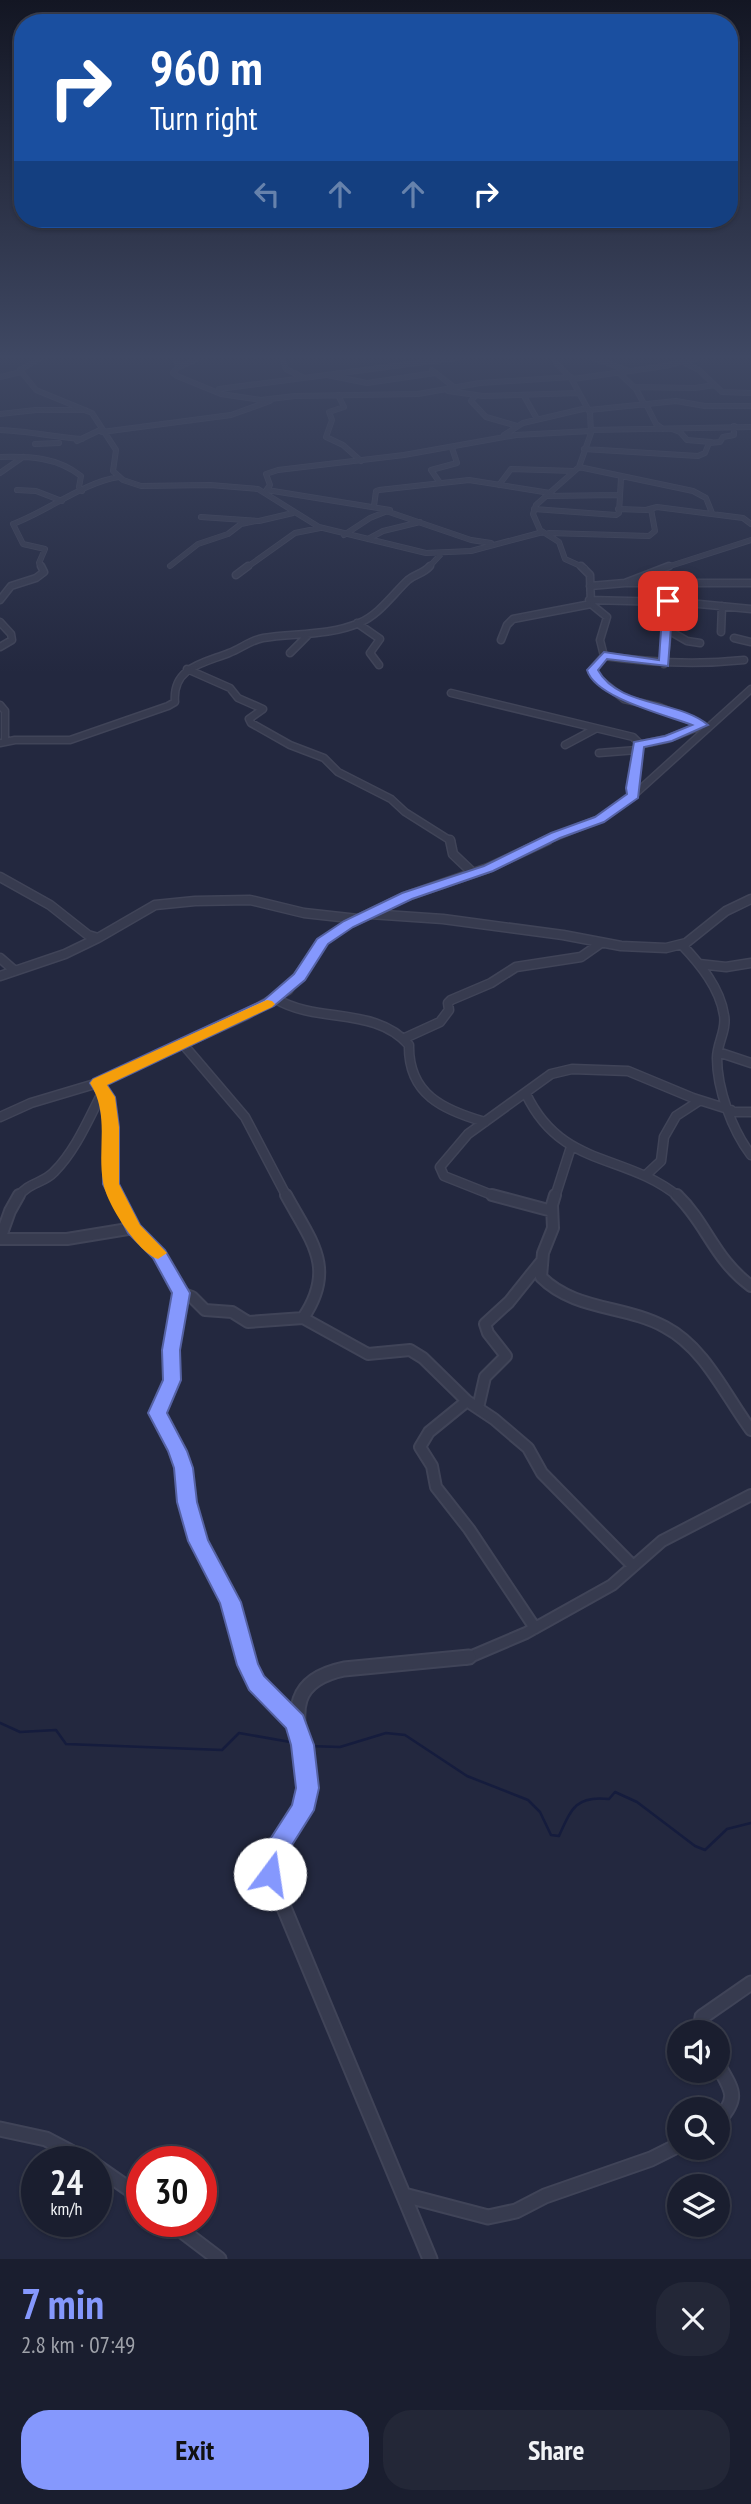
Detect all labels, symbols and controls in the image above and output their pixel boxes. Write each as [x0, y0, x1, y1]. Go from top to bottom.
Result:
text: 960 m [150, 35, 263, 99]
icon: right [35, 42, 126, 133]
text: Turn right [150, 97, 258, 139]
icon: left [248, 175, 286, 213]
icon: ahead [321, 175, 359, 213]
icon: ahead [394, 175, 432, 213]
icon: right [467, 175, 505, 213]
pin [638, 571, 698, 631]
icon: arrive [649, 582, 687, 620]
position arrow [233, 1837, 307, 1911]
map controls [667, 2020, 730, 2237]
button: sound [667, 2020, 730, 2083]
button: search [667, 2097, 730, 2160]
speed limit sign: 30 [126, 2146, 217, 2237]
text: 24 [50, 2159, 83, 2205]
button: layers [667, 2174, 730, 2237]
text: km/h [51, 2197, 82, 2220]
text: 7 min [21, 2276, 104, 2331]
button: close [656, 2282, 730, 2356]
text: 2.8 km · 07:49 [21, 2330, 135, 2359]
button: Exit [21, 2410, 369, 2490]
button: Share [383, 2410, 730, 2490]

